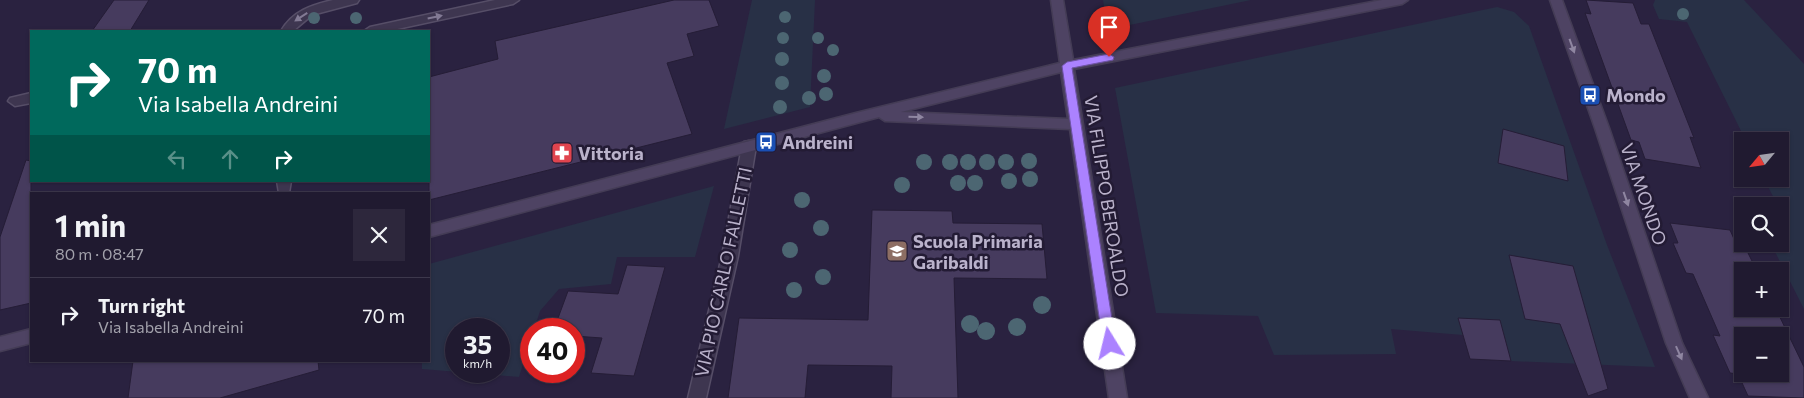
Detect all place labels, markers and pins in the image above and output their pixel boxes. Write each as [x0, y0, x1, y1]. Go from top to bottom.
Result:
pin [1088, 6, 1130, 57]
bus stop icon: Mondo [1578, 83, 1602, 107]
place label: Mondo [1606, 84, 1666, 106]
bus stop icon: Andreini [754, 130, 778, 154]
place label: Andreini [782, 131, 853, 153]
pharmacy icon: Vittoria [550, 141, 574, 165]
place label: Vittoria [578, 142, 644, 164]
place label: Scuola Primaria Garibaldi [913, 230, 1043, 273]
school or university icon: Scuola Primaria Garibaldi [885, 239, 909, 263]

